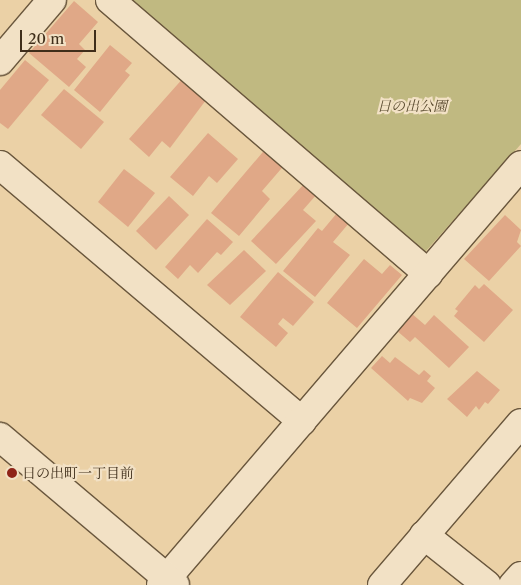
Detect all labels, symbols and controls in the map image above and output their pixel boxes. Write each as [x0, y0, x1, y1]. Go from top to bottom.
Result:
scale bar [22, 20, 99, 52]
text: 20 m [28, 29, 64, 48]
park label: 日の出公園 [377, 98, 447, 114]
place label: 日の出町一丁目前 [22, 465, 134, 481]
marker: 日の出町一丁目前 [6, 467, 18, 479]

